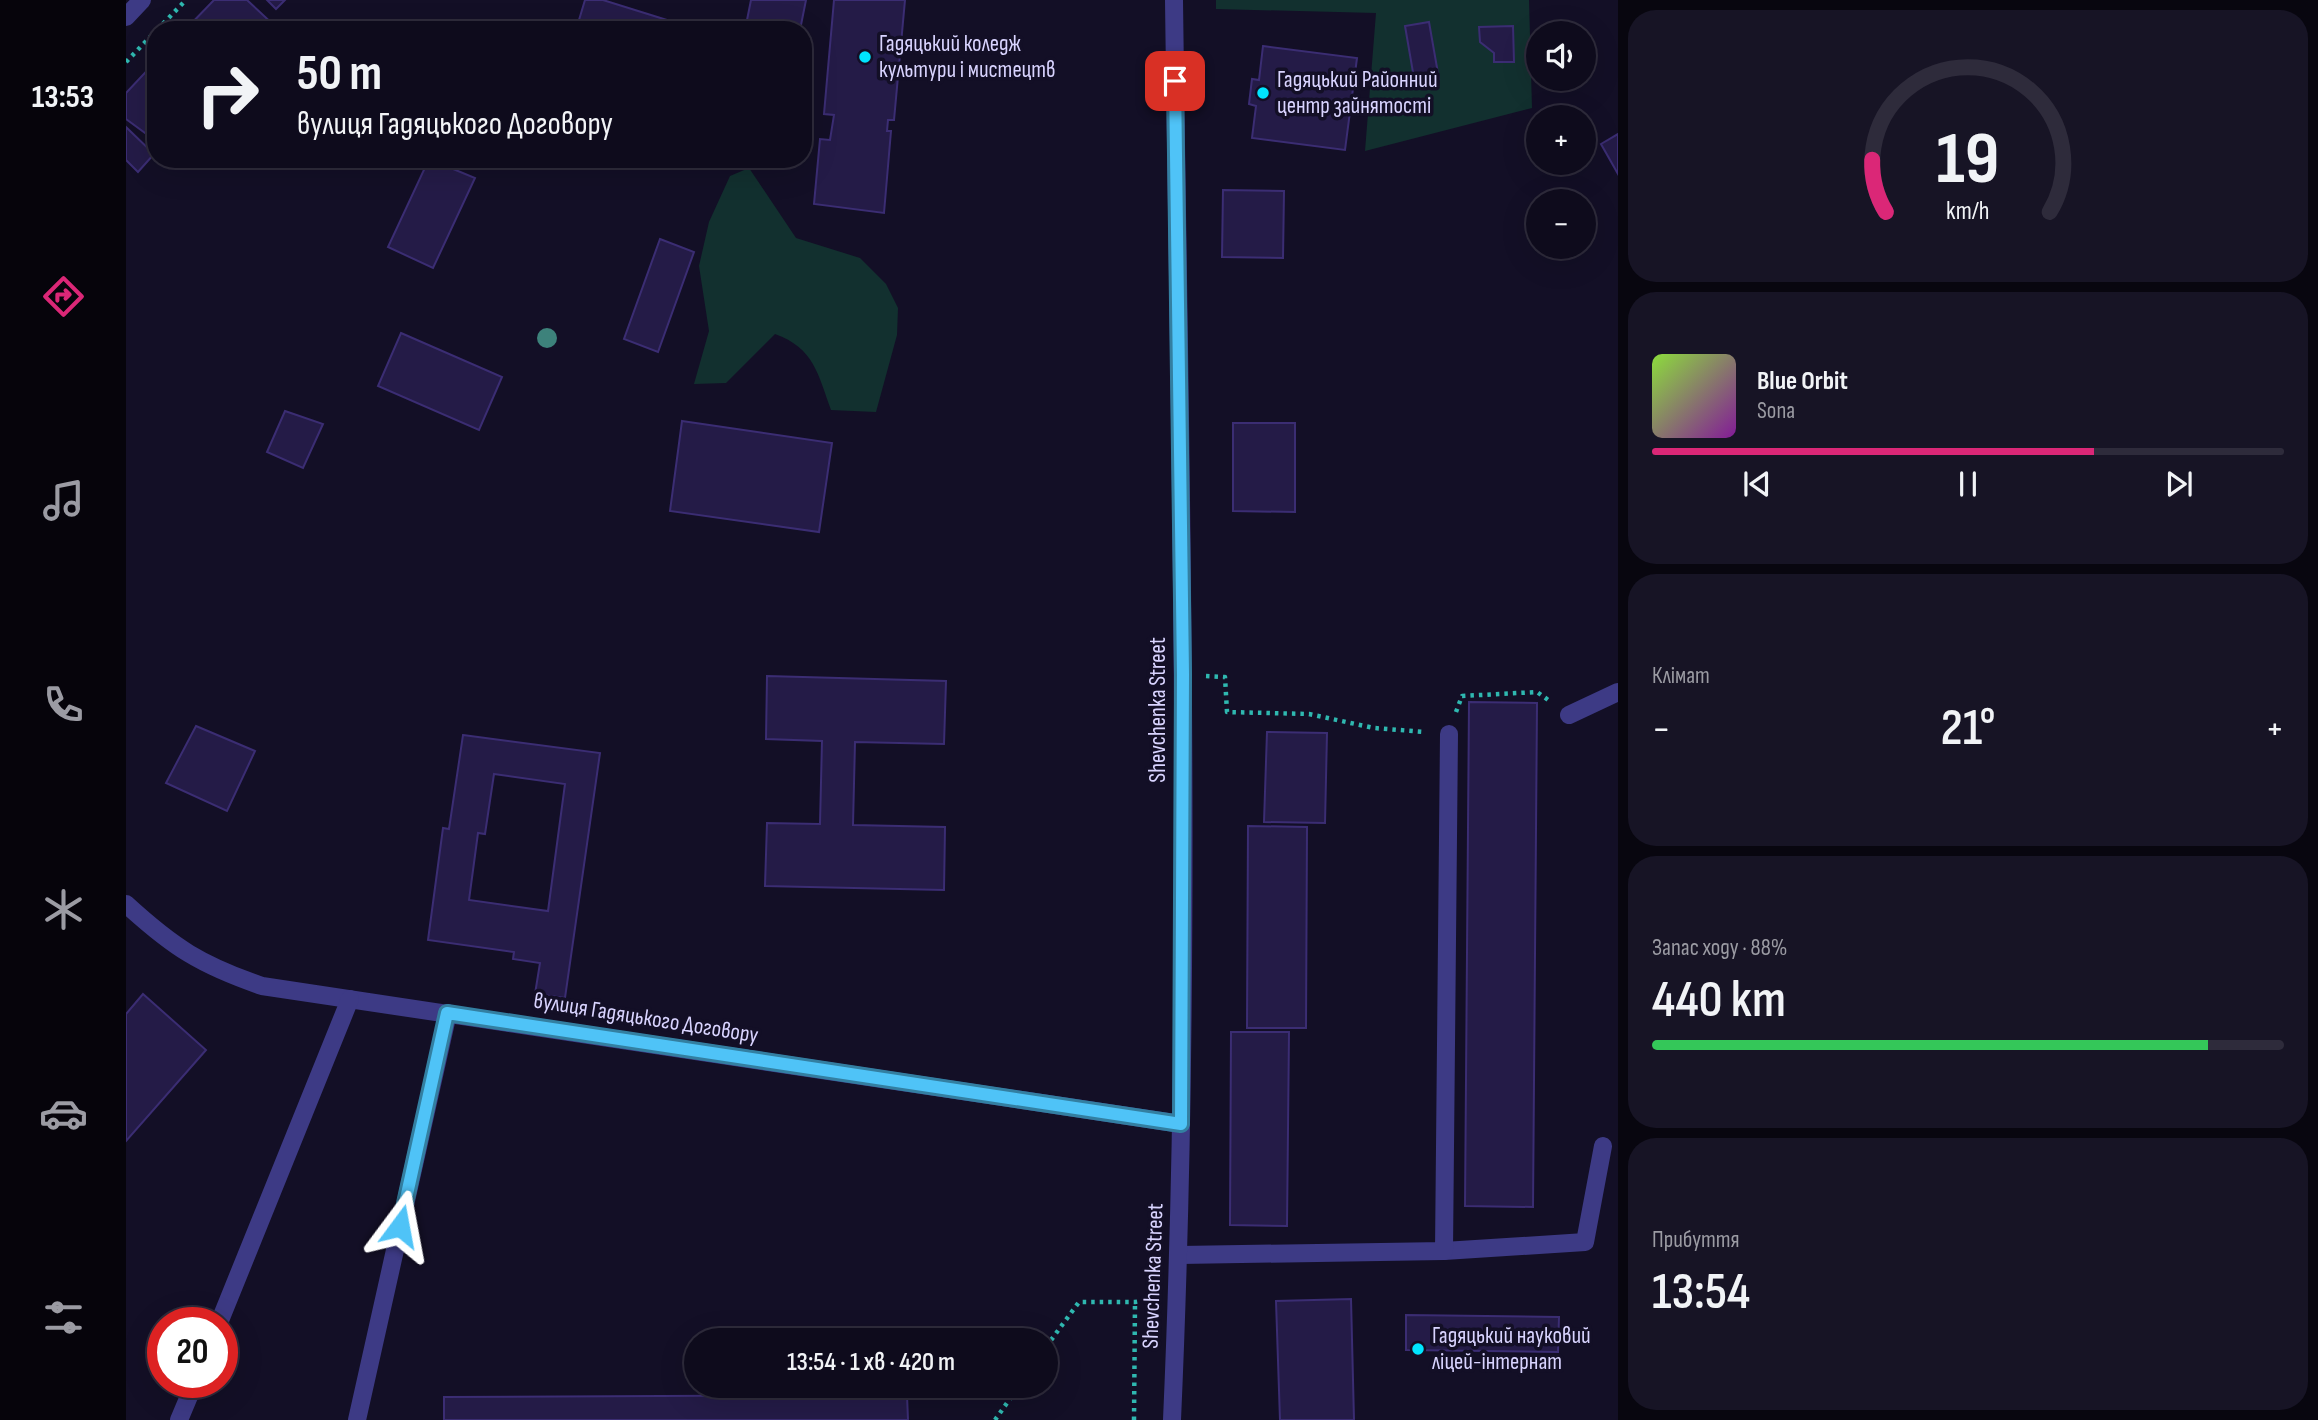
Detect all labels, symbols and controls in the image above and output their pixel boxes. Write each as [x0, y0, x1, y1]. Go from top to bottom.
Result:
map controls [1526, 21, 1596, 259]
button: sound [1526, 21, 1596, 91]
place label: Гадяцький коледж культури і мистецтв [879, 30, 1056, 84]
text: 50 m [297, 45, 382, 104]
icon: right [182, 49, 273, 140]
marker: Гадяцький коледж культури і мистецтв [857, 49, 873, 65]
pin [1145, 51, 1205, 111]
icon: arrive [1156, 62, 1194, 100]
place label: Гадяцький Районний центр зайнятості [1277, 66, 1438, 120]
text: 13:53 [32, 78, 94, 117]
marker: Гадяцький Районний центр зайнятості [1255, 85, 1271, 101]
text: вулиця Гадяцького Договору [297, 105, 613, 144]
button: + [1526, 105, 1596, 175]
text: 19 [1936, 116, 2000, 204]
button: − [1526, 189, 1596, 259]
text: km/h [1946, 196, 1990, 227]
icon: directions [39, 272, 88, 321]
text: Blue Orbit [1757, 366, 1848, 397]
text: Sona [1757, 397, 1795, 425]
icon: previous [1738, 465, 1776, 503]
icon: pause [1949, 465, 1987, 503]
icon: next [2160, 465, 2198, 503]
icon: music [39, 476, 88, 525]
street label: Shevchenka Street [1144, 637, 1172, 783]
text: Клімат [1652, 662, 1710, 690]
icon: phone [39, 680, 88, 729]
text: 21° [1941, 697, 1995, 760]
text: − [1652, 707, 1671, 752]
text: + [2265, 707, 2284, 752]
icon: climate [39, 885, 88, 934]
text: Запас ходу · 88% [1652, 934, 1787, 962]
text: 440 km [1652, 969, 1786, 1032]
street label: вулиця Гадяцького Договору [532, 986, 760, 1050]
icon: car [39, 1089, 88, 1138]
position arrow [363, 1189, 437, 1263]
street label: Shevchenka Street [1136, 1203, 1170, 1349]
text: Прибуття [1652, 1226, 1740, 1254]
text: 13:54 [1652, 1261, 1750, 1324]
icon: filters [39, 1293, 88, 1342]
speed limit sign: 20 [147, 1307, 238, 1398]
place label: Гадяцький науковий ліцей-інтернат [1432, 1322, 1591, 1376]
marker: Гадяцький науковий ліцей-інтернат [1410, 1341, 1426, 1357]
text: 13:54 · 1 хв · 420 m [787, 1347, 955, 1378]

